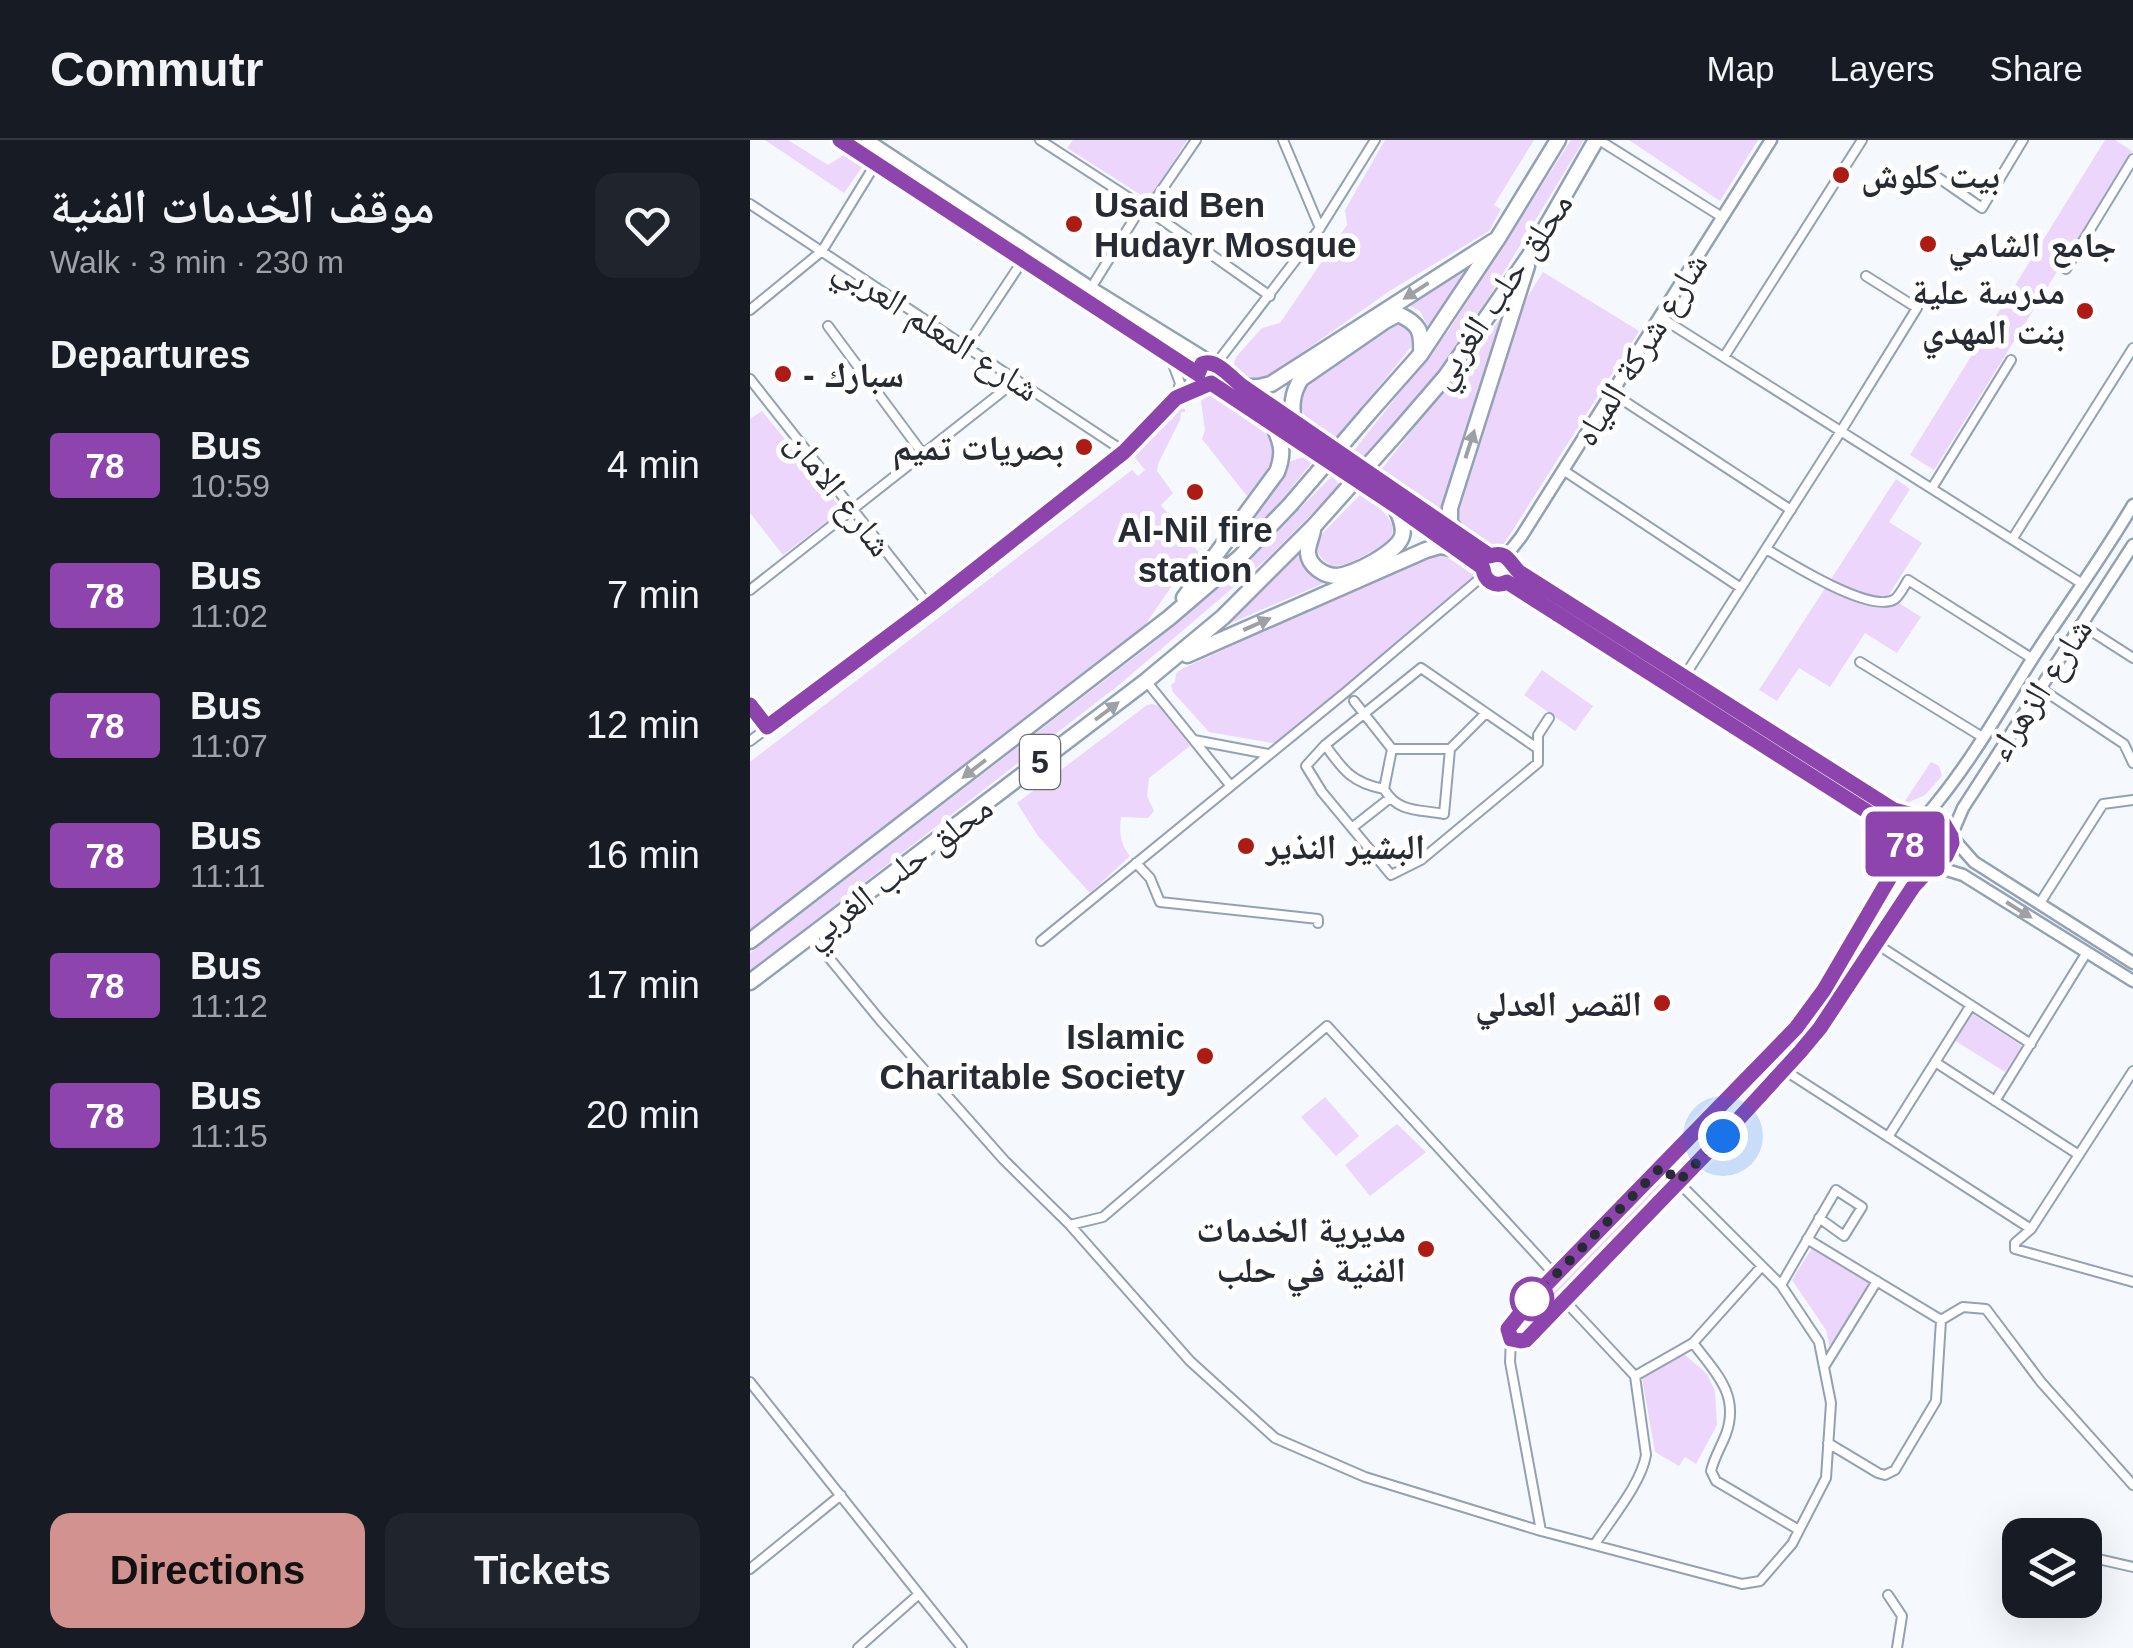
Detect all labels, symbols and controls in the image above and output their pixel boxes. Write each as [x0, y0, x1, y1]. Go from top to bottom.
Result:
text: Commutr [50, 43, 263, 96]
text: Map [1706, 49, 1775, 88]
text: Layers [1830, 49, 1935, 88]
text: Share [1990, 49, 2083, 88]
place label: بيت كلوش [1861, 156, 2000, 197]
marker: بيت كلوش [1830, 164, 1852, 186]
button: heart [595, 173, 700, 278]
text: موقف الخدمات الفنية [50, 180, 435, 233]
place label: Usaid Ben Hudayr Mosque [1094, 185, 1357, 264]
street label: محلق حلب الغربي [1420, 185, 1587, 400]
marker: Usaid Ben Hudayr Mosque [1063, 213, 1085, 235]
place label: جامع الشامي [1948, 225, 2117, 272]
marker: جامع الشامي [1917, 233, 1939, 255]
text: Walk · 3 min · 230 m [50, 244, 344, 280]
street label: شارع شركة المياه [1565, 246, 1717, 454]
street label: شارع المعلم العربي [823, 247, 1046, 416]
place label: مدرسة علية بنت المهدي [1912, 272, 2065, 359]
one-way arrow [1403, 281, 1430, 299]
marker: مدرسة علية بنت المهدي [2074, 300, 2096, 322]
text: Departures [50, 334, 251, 376]
place label: - سبارك [803, 355, 904, 395]
marker: - سبارك [772, 363, 794, 385]
street label: شارع الامان [777, 423, 901, 565]
text: Bus [190, 425, 262, 467]
place label: بصريات تميم [892, 428, 1064, 471]
one-way arrow [1463, 429, 1478, 459]
marker: بصريات تميم [1073, 436, 1095, 458]
text: 4 min [607, 444, 700, 486]
text: 78 [86, 446, 124, 485]
text: 10:59 [190, 468, 270, 504]
marker: Al-Nil fire station [1184, 481, 1206, 503]
place label: Al-Nil fire station [1117, 510, 1273, 589]
text: Bus [190, 555, 262, 597]
text: 7 min [607, 574, 700, 616]
text: 78 [86, 576, 124, 615]
text: 11:02 [190, 598, 268, 634]
street label: شارع الزهراء [1979, 611, 2102, 769]
one-way arrow [1242, 616, 1272, 632]
text: Bus [190, 685, 262, 727]
one-way arrow [1093, 701, 1119, 722]
text: 12 min [586, 704, 700, 746]
text: 78 [86, 706, 124, 745]
text: 11:07 [190, 728, 268, 764]
road number: 5 [1020, 735, 1060, 789]
one-way arrow [961, 758, 987, 779]
street label: محلق حلب الغربي [795, 787, 1005, 962]
line badge: 78 [1860, 812, 1950, 876]
text: Bus [190, 815, 262, 857]
text: 78 [1886, 825, 1924, 864]
place label: البشير النذير [1264, 827, 1425, 867]
text: 16 min [586, 834, 700, 876]
marker: البشير النذير [1235, 835, 1257, 857]
text: 78 [86, 836, 124, 875]
text: 11:11 [190, 858, 265, 894]
one-way arrow [2005, 900, 2033, 918]
text: Bus [190, 945, 262, 987]
text: 17 min [586, 964, 700, 1006]
text: 78 [86, 966, 124, 1005]
place label: القصر العدلي [1475, 984, 1642, 1031]
text: 11:12 [190, 988, 268, 1024]
marker: القصر العدلي [1651, 992, 1673, 1014]
place label: Islamic Charitable Society [880, 1017, 1186, 1096]
marker: Islamic Charitable Society [1194, 1045, 1216, 1067]
text: Bus [190, 1075, 262, 1117]
text: 20 min [586, 1094, 700, 1136]
text: 78 [86, 1096, 124, 1135]
your location [1698, 1111, 1748, 1161]
text: 11:15 [190, 1118, 268, 1154]
place label: مديرية الخدمات الفنية في حلب [1196, 1210, 1406, 1297]
marker: مديرية الخدمات الفنية في حلب [1415, 1238, 1437, 1260]
unlabelled marker [1511, 1278, 1553, 1320]
button: Directions [50, 1513, 365, 1628]
button: Tickets [385, 1513, 700, 1628]
map controls [2002, 1518, 2102, 1618]
button: layers [2002, 1518, 2102, 1618]

